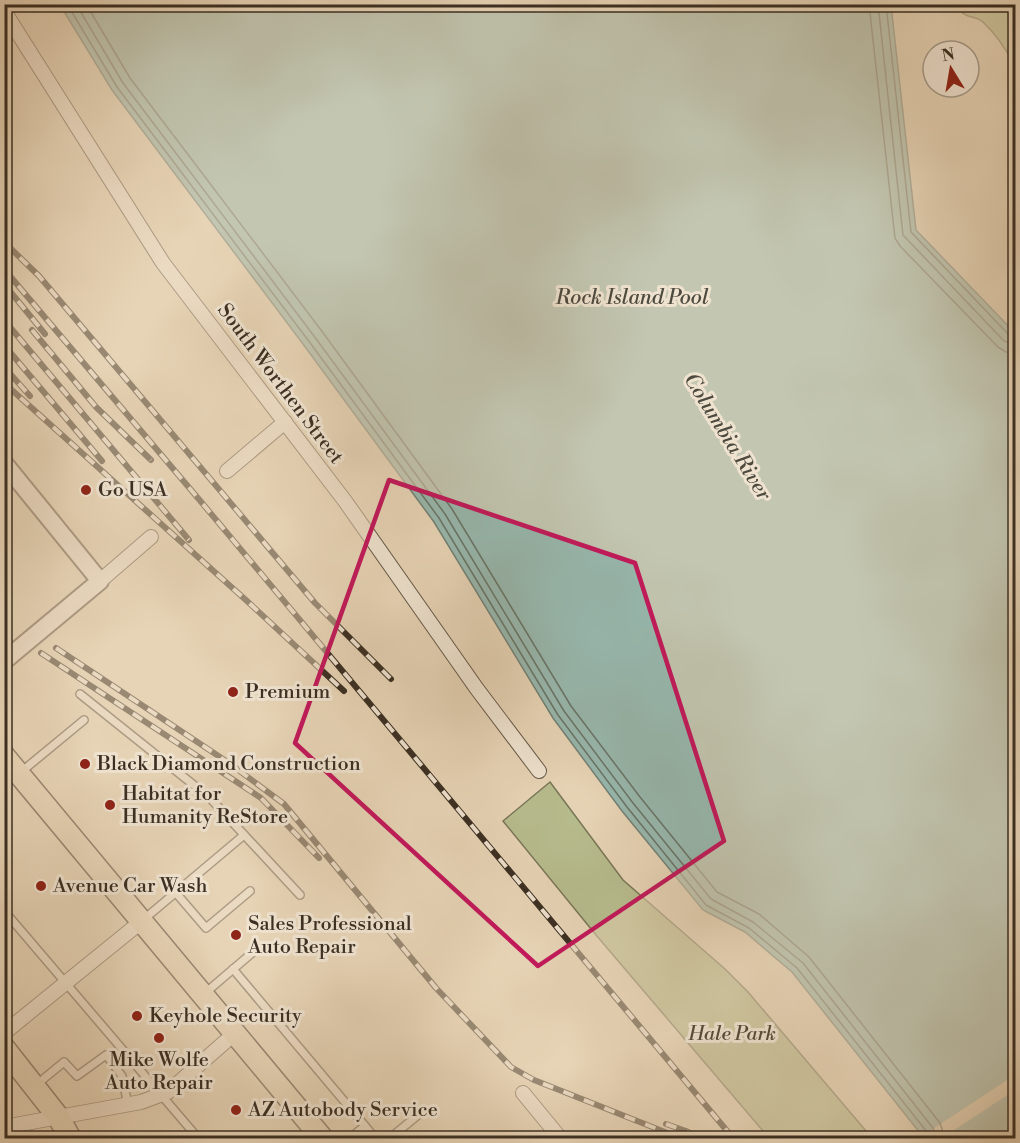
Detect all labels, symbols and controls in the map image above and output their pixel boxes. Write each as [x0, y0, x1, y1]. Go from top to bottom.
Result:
north arrow [921, 39, 981, 99]
text: N [940, 44, 957, 66]
water label: Rock Island Pool [554, 285, 709, 311]
street label: South Worthen Street [212, 299, 348, 469]
water label: Columbia River [677, 369, 777, 506]
place label: Go USA [98, 478, 169, 503]
marker: Go USA [79, 483, 93, 497]
place label: Premium [245, 680, 331, 705]
marker: Premium [226, 685, 240, 699]
place label: Black Diamond Construction [96, 752, 361, 777]
marker: Black Diamond Construction [78, 757, 92, 771]
place label: Habitat for Humanity ReStore [122, 782, 288, 830]
marker: Habitat for Humanity ReStore [103, 798, 117, 812]
place label: Avenue Car Wash [52, 874, 207, 899]
marker: Avenue Car Wash [34, 879, 48, 893]
place label: Sales Professional Auto Repair [247, 912, 412, 960]
marker: Sales Professional Auto Repair [229, 928, 243, 942]
place label: Keyhole Security [149, 1004, 302, 1029]
marker: Keyhole Security [130, 1009, 144, 1023]
park label: Hale Park [687, 1022, 776, 1047]
marker: Mike Wolfe Auto Repair [152, 1031, 166, 1045]
place label: Mike Wolfe Auto Repair [104, 1048, 213, 1096]
place label: AZ Autobody Service [247, 1098, 438, 1123]
marker: AZ Autobody Service [229, 1103, 243, 1117]

